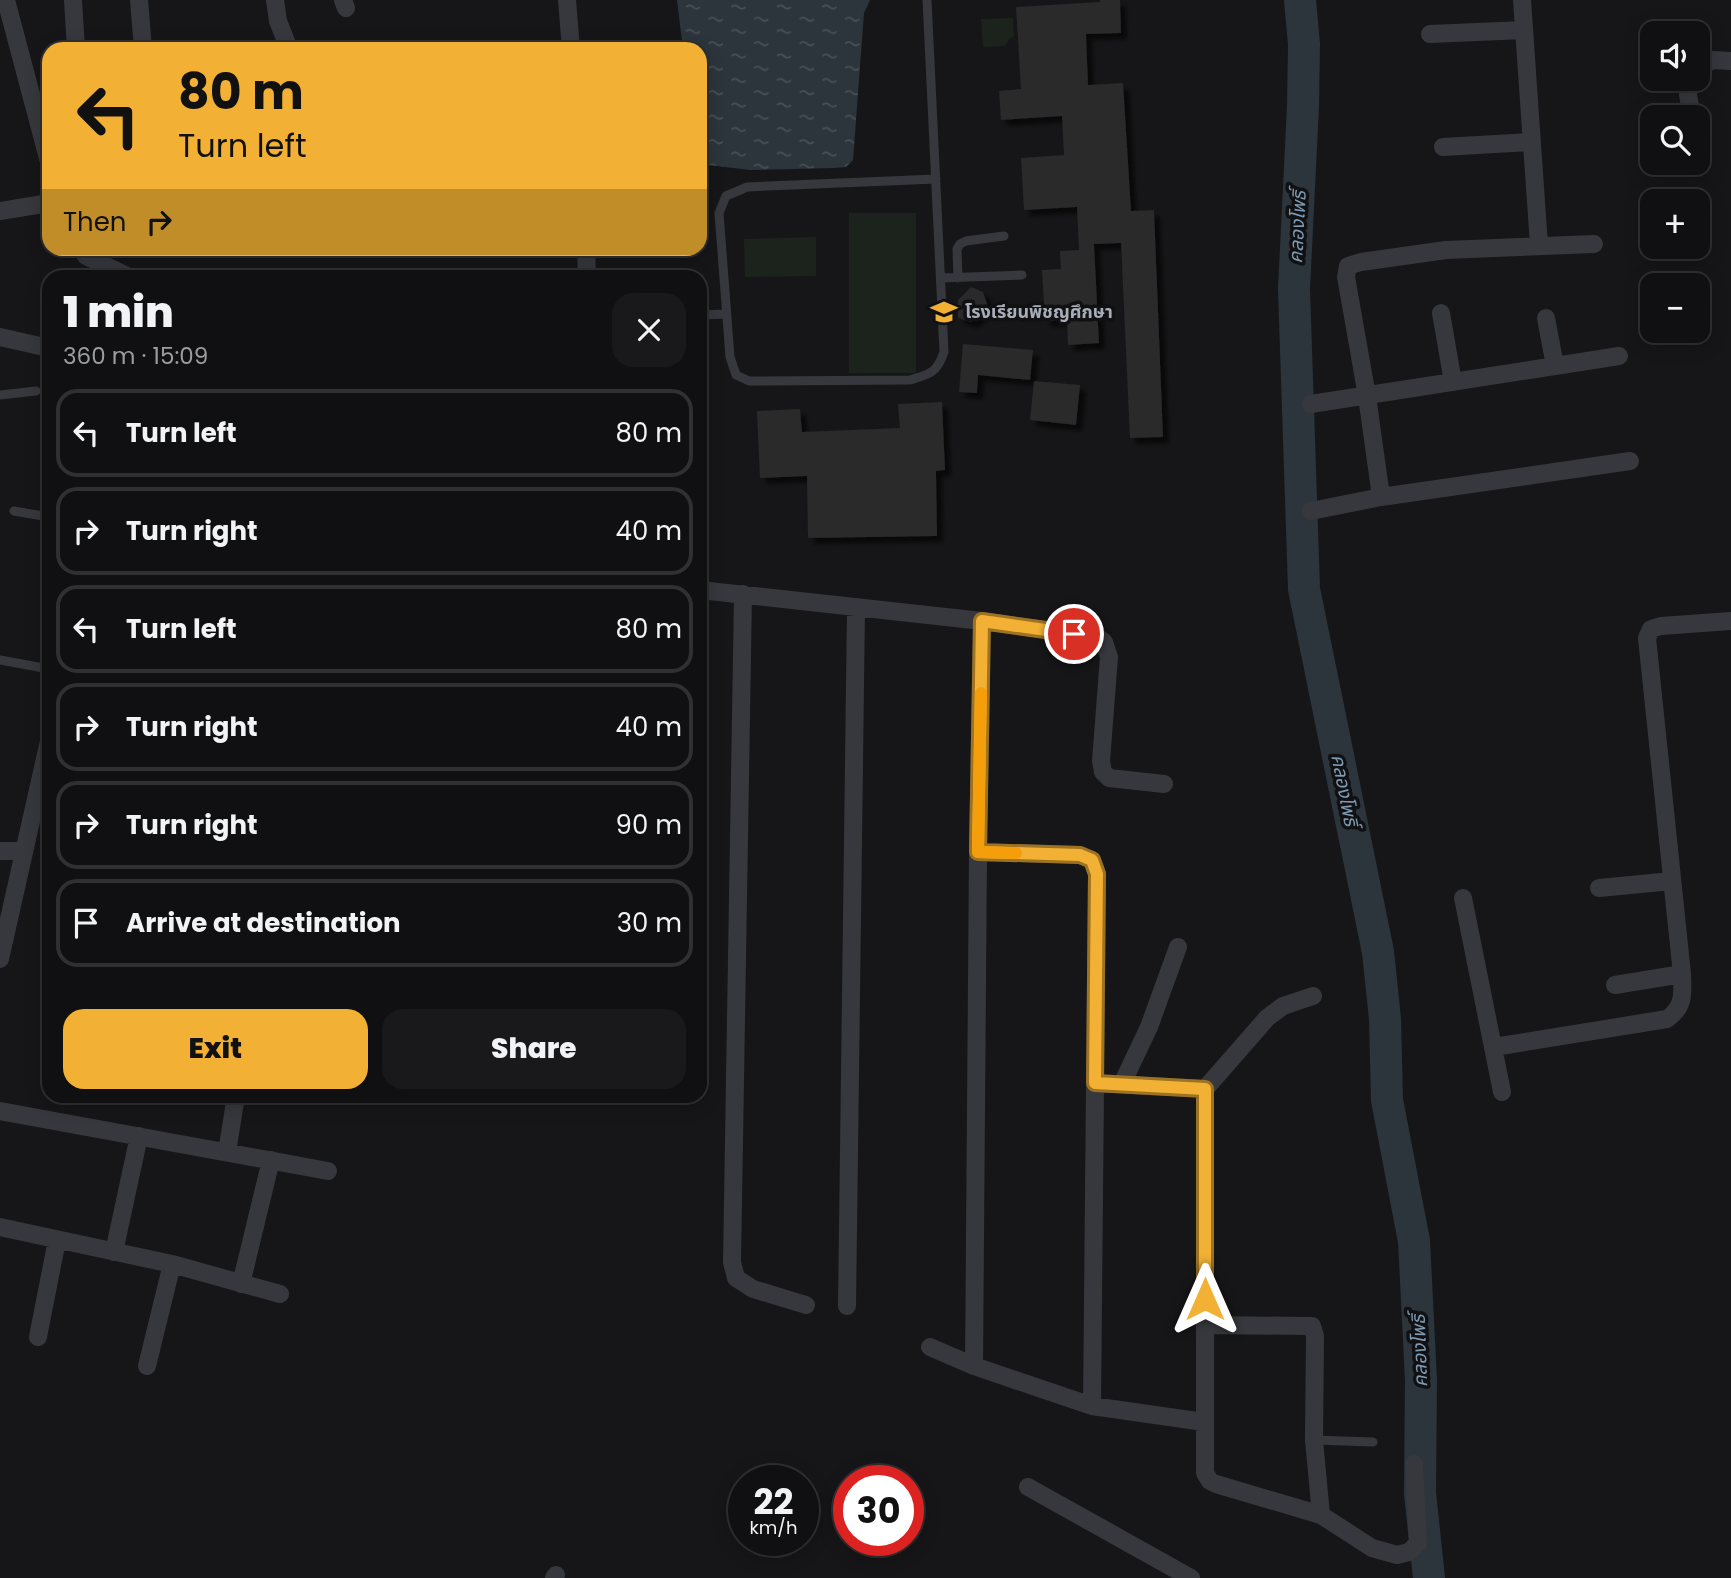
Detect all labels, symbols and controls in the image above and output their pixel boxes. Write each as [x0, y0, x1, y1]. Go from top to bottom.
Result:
map controls [1640, 21, 1710, 343]
button: sound [1640, 21, 1710, 91]
text: 80 m [178, 58, 304, 126]
icon: left [63, 70, 154, 161]
button: search [1640, 105, 1710, 175]
text: Turn left [178, 123, 307, 168]
water label: คลองโพธิ์ [1282, 185, 1313, 264]
button: + [1640, 189, 1710, 259]
icon: right [140, 203, 178, 241]
text: Then [63, 204, 126, 240]
button: − [1640, 273, 1710, 343]
text: 1 min [63, 283, 174, 342]
button: close [612, 293, 686, 367]
school or university icon: โรงเรียนพิชญศึกษา [929, 297, 959, 327]
place label: โรงเรียนพิชญศึกษา [965, 299, 1113, 324]
text: 360 m · 15:09 [63, 340, 208, 372]
icon: left [67, 414, 105, 452]
text: Turn left [126, 415, 237, 451]
text: 80 m [616, 415, 682, 451]
icon: right [67, 512, 105, 550]
text: Turn right [126, 513, 258, 549]
text: 40 m [616, 513, 682, 549]
pin [1044, 604, 1104, 664]
icon: left [67, 610, 105, 648]
text: Turn left [126, 611, 237, 647]
text: 80 m [616, 611, 682, 647]
icon: arrive [1055, 615, 1093, 653]
icon: right [67, 708, 105, 746]
text: Turn right [126, 709, 258, 745]
text: 40 m [616, 709, 682, 745]
water label: คลองโพธิ์ [1324, 752, 1366, 834]
icon: right [67, 806, 105, 844]
text: Turn right [126, 807, 258, 843]
text: 90 m [616, 807, 682, 843]
icon: arrive [67, 904, 105, 942]
text: Arrive at destination [126, 905, 401, 941]
text: 30 m [617, 905, 682, 941]
button: Exit [63, 1009, 368, 1089]
button: Share [382, 1009, 686, 1089]
position arrow [1168, 1262, 1242, 1336]
water label: คลองโพธิ์ [1405, 1309, 1434, 1388]
speed limit sign: 30 [833, 1465, 924, 1556]
text: 22 [754, 1477, 793, 1526]
text: km/h [750, 1515, 797, 1540]

